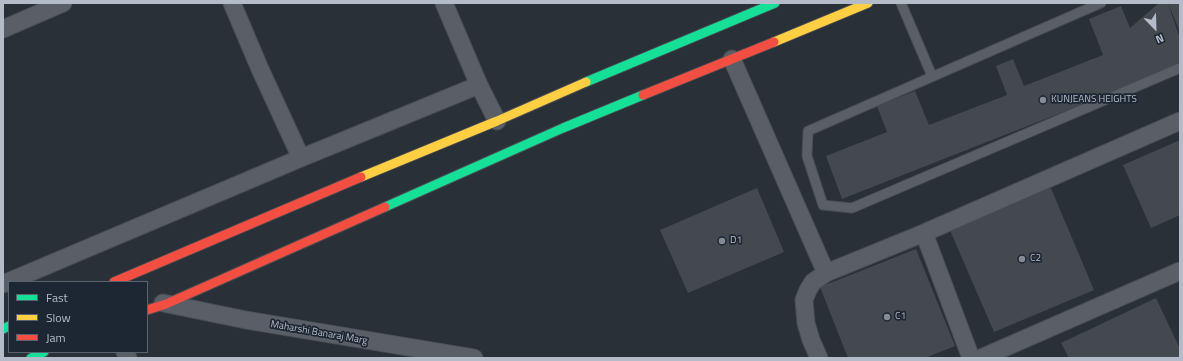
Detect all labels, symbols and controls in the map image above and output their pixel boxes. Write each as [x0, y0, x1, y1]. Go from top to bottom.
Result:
north arrow [1135, 8, 1175, 48]
text: N [1153, 30, 1166, 48]
place label: KUNJEANS HEIGHTS [1051, 94, 1137, 106]
marker: KUNJEANS HEIGHTS [1038, 95, 1048, 105]
place label: D1 [730, 235, 742, 247]
marker: D1 [717, 236, 727, 246]
place label: C2 [1030, 253, 1041, 265]
marker: C2 [1017, 254, 1027, 264]
legend [8, 281, 148, 353]
text: Fast [46, 288, 68, 307]
text: Slow [46, 308, 71, 327]
place label: C1 [895, 311, 906, 323]
marker: C1 [882, 312, 892, 322]
street label: Maharshi Banaraj Marg [270, 319, 368, 347]
text: Jam [46, 328, 66, 347]

